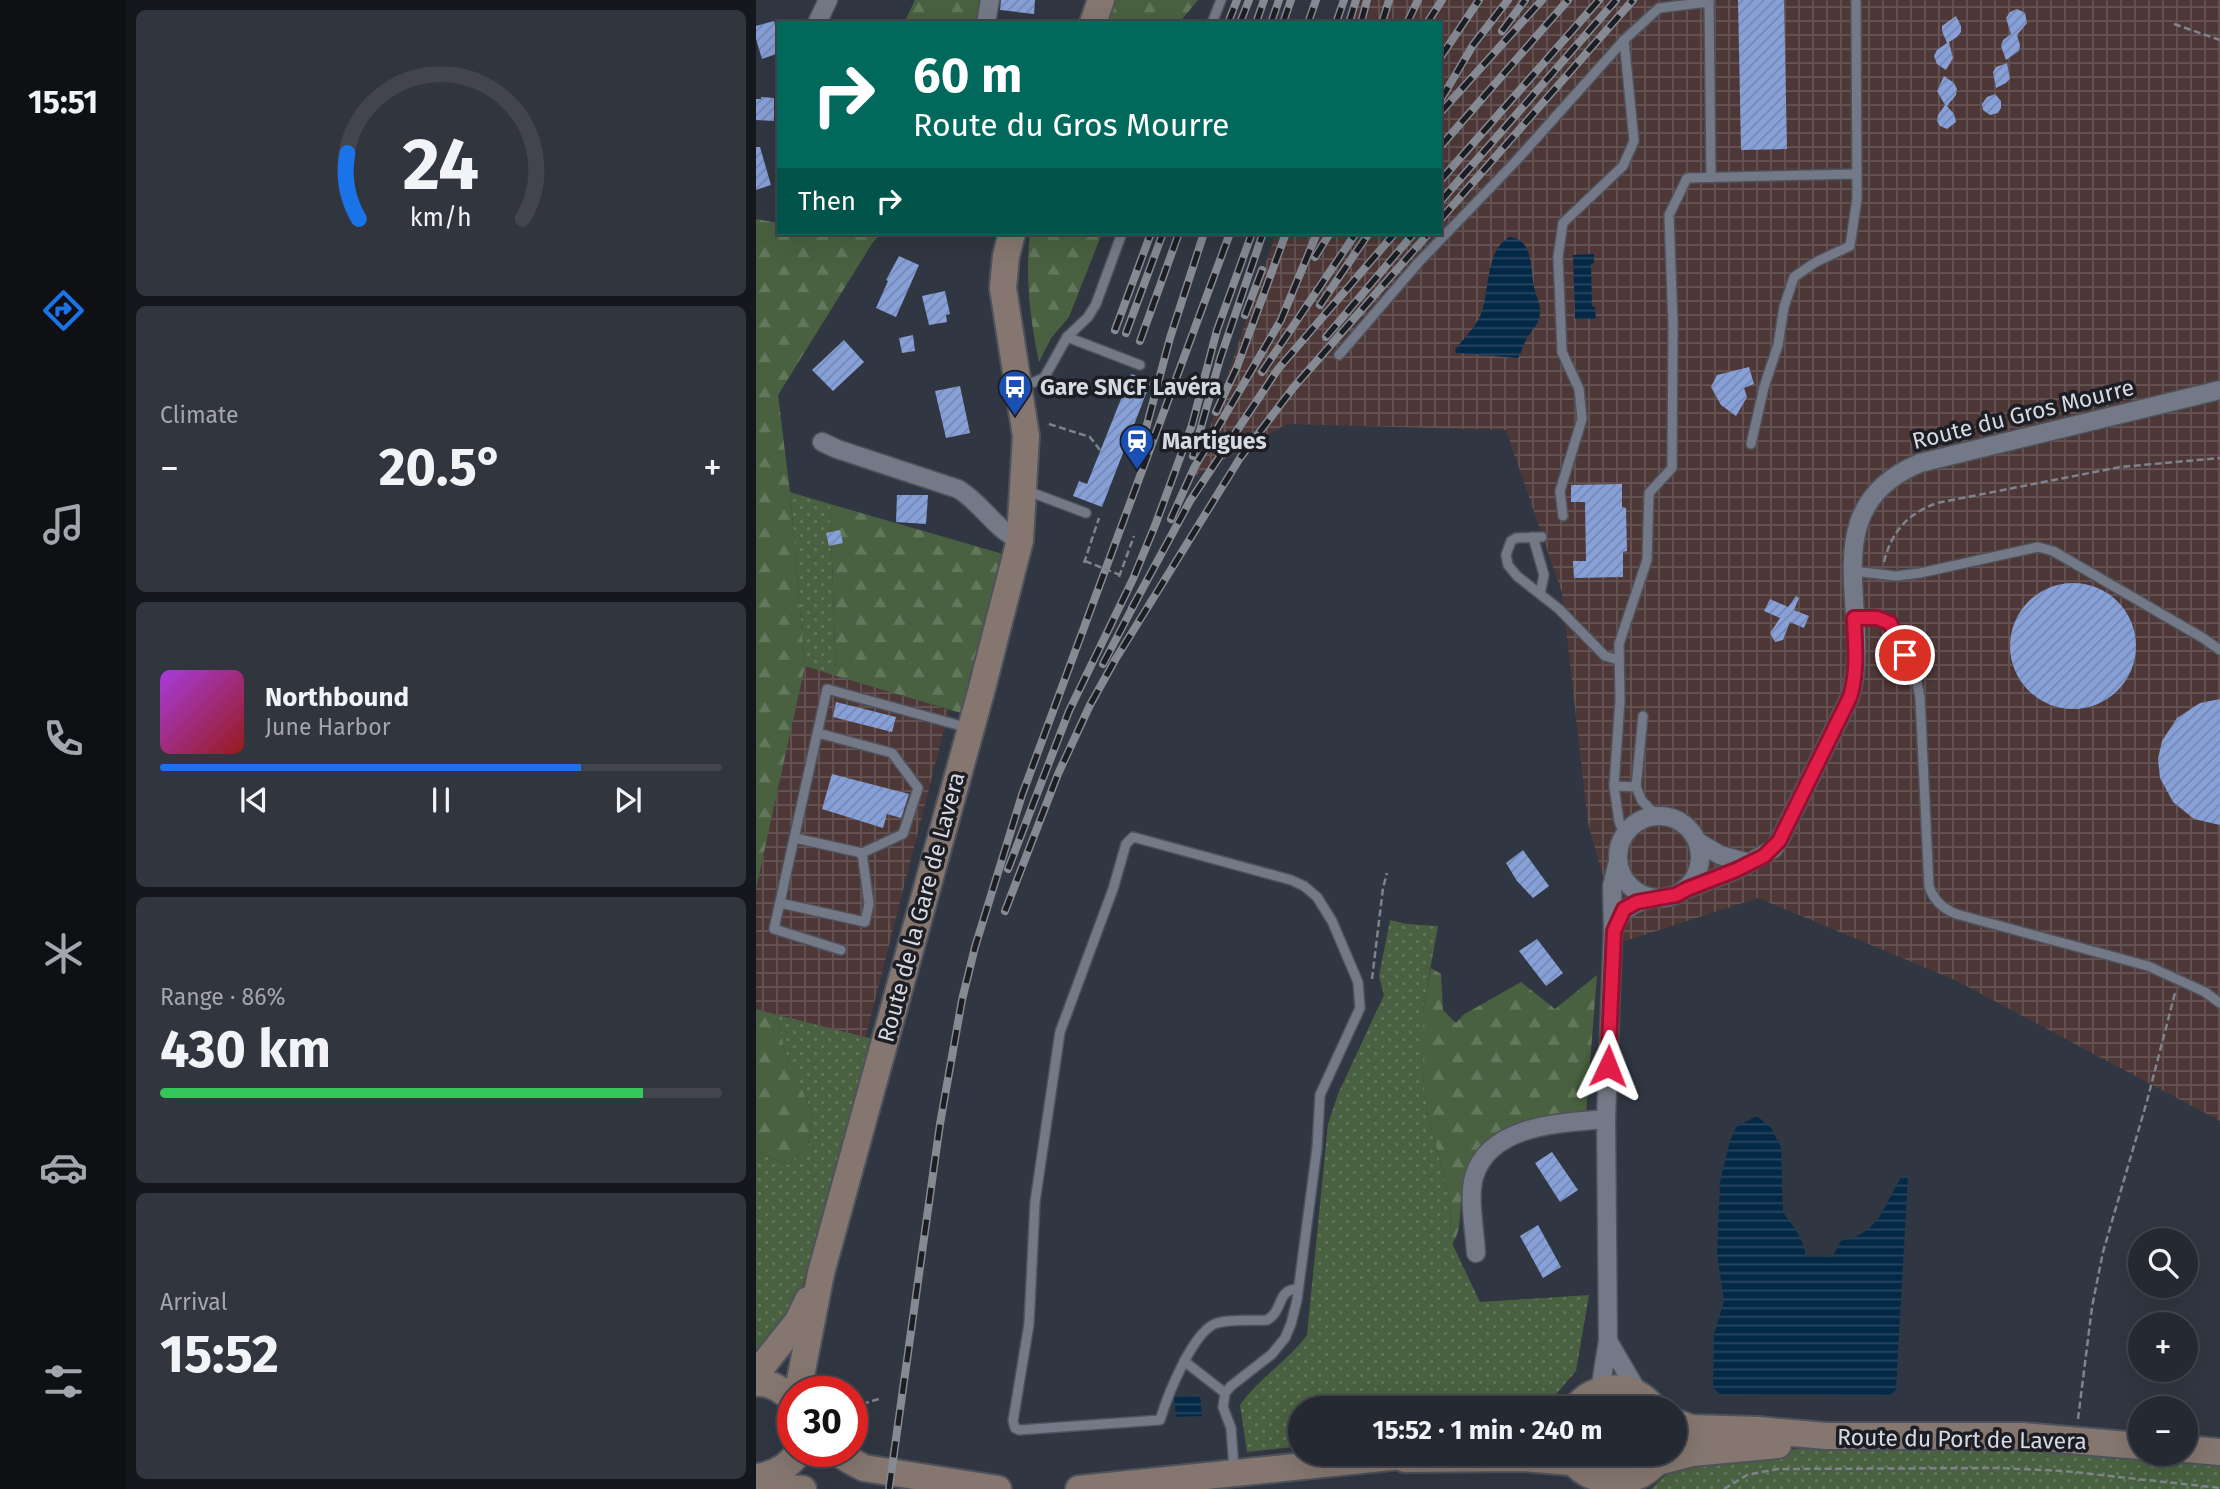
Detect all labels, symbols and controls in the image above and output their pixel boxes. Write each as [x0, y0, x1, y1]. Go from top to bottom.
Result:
text: 60 m [913, 46, 1022, 105]
icon: right [798, 49, 889, 140]
text: 15:51 [28, 83, 98, 121]
text: Route du Gros Mourre [913, 106, 1230, 144]
text: 24 [403, 121, 479, 208]
icon: right [870, 182, 908, 220]
text: Then [798, 186, 856, 217]
text: km/h [410, 203, 472, 233]
icon: directions [39, 286, 88, 335]
bus stop icon: Gare SNCF Lavéra [996, 368, 1034, 417]
place label: Gare SNCF Lavéra [1040, 373, 1222, 401]
street label: Route du Gros Mourre [1909, 373, 2137, 455]
text: Climate [160, 401, 239, 429]
station icon: Martigues [1118, 422, 1156, 471]
place label: Martigues [1162, 427, 1267, 455]
text: 20.5° [379, 436, 503, 499]
text: − [160, 445, 179, 491]
text: + [703, 445, 722, 491]
icon: music [39, 500, 88, 549]
pin [1875, 625, 1935, 685]
icon: arrive [1886, 636, 1924, 674]
text: Northbound [265, 682, 409, 713]
text: June Harbor [265, 713, 391, 741]
icon: phone [39, 714, 88, 763]
street label: Route de la Gare de Lavera [871, 769, 971, 1045]
icon: previous [235, 781, 273, 819]
icon: pause [422, 781, 460, 819]
icon: next [609, 781, 647, 819]
icon: climate [39, 929, 88, 978]
text: Range · 86% [160, 983, 285, 1011]
text: 430 km [160, 1018, 331, 1081]
position arrow [1571, 1029, 1645, 1103]
icon: car [39, 1143, 88, 1192]
map controls [2128, 1228, 2198, 1466]
button: search [2128, 1228, 2198, 1298]
text: Arrival [160, 1288, 227, 1316]
button: + [2128, 1312, 2198, 1382]
text: 15:52 [160, 1323, 279, 1386]
icon: filters [39, 1357, 88, 1406]
speed limit sign: 30 [777, 1376, 868, 1467]
button: − [2128, 1396, 2198, 1466]
text: 15:52 · 1 min · 240 m [1373, 1415, 1602, 1446]
street label: Route du Port de Lavera [1837, 1423, 2087, 1455]

